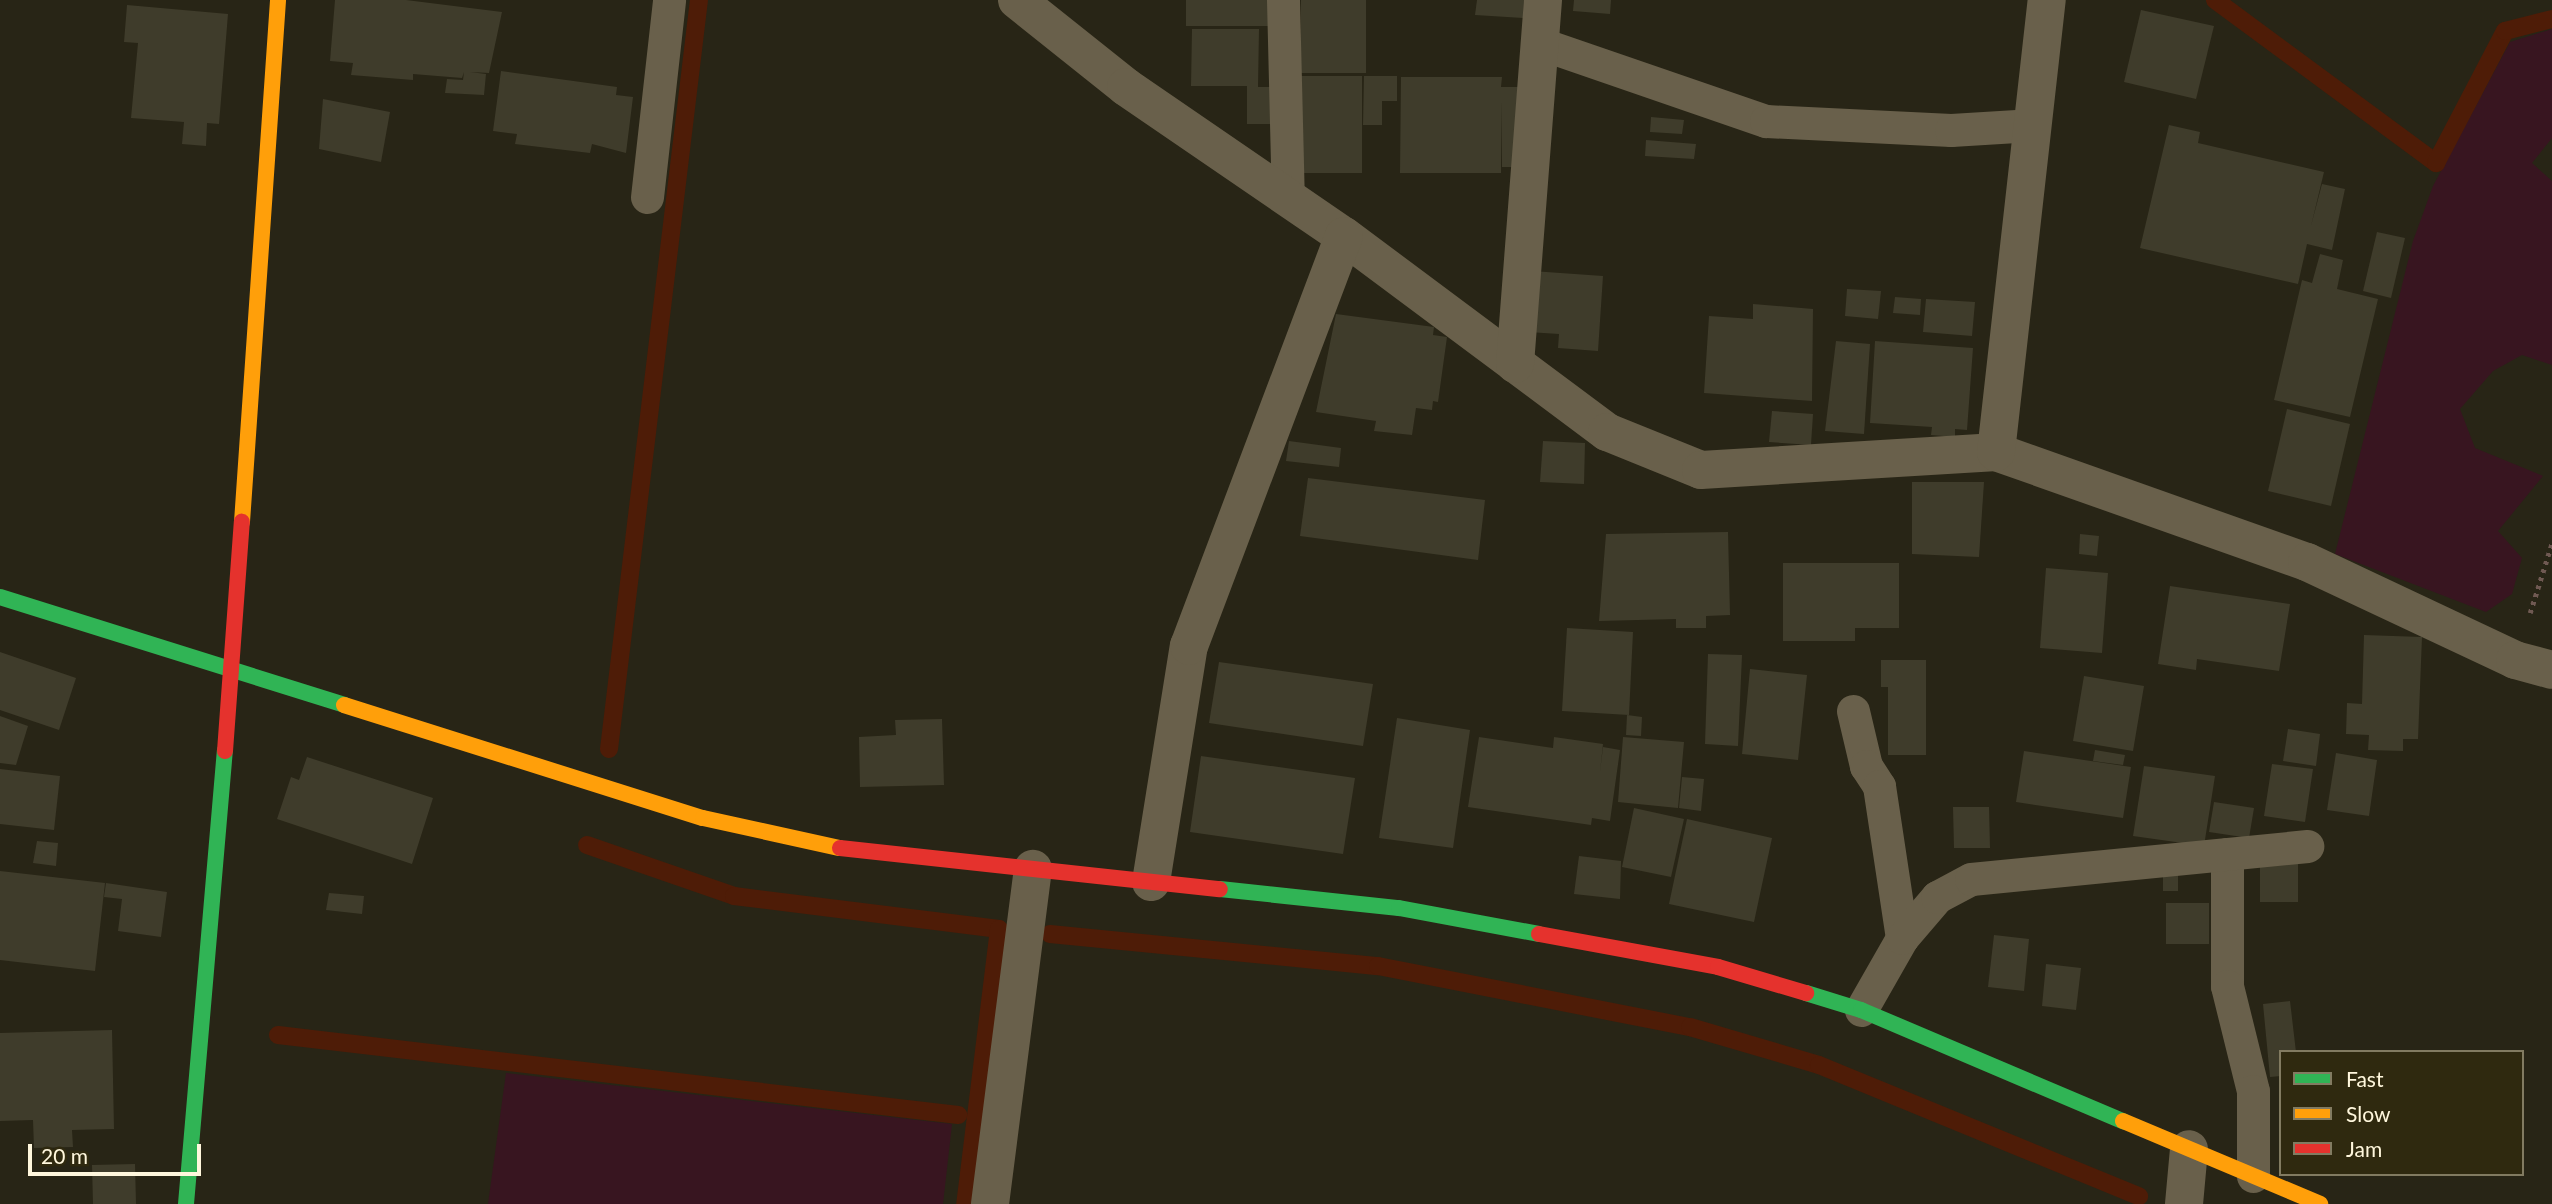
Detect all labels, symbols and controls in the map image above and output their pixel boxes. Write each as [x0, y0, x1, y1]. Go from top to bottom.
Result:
legend [2279, 1050, 2524, 1176]
text: Fast [2346, 1066, 2383, 1091]
text: Slow [2346, 1101, 2390, 1126]
scale bar [32, 1130, 205, 1174]
text: Jam [2346, 1136, 2382, 1161]
text: 20 m [41, 1143, 88, 1168]

